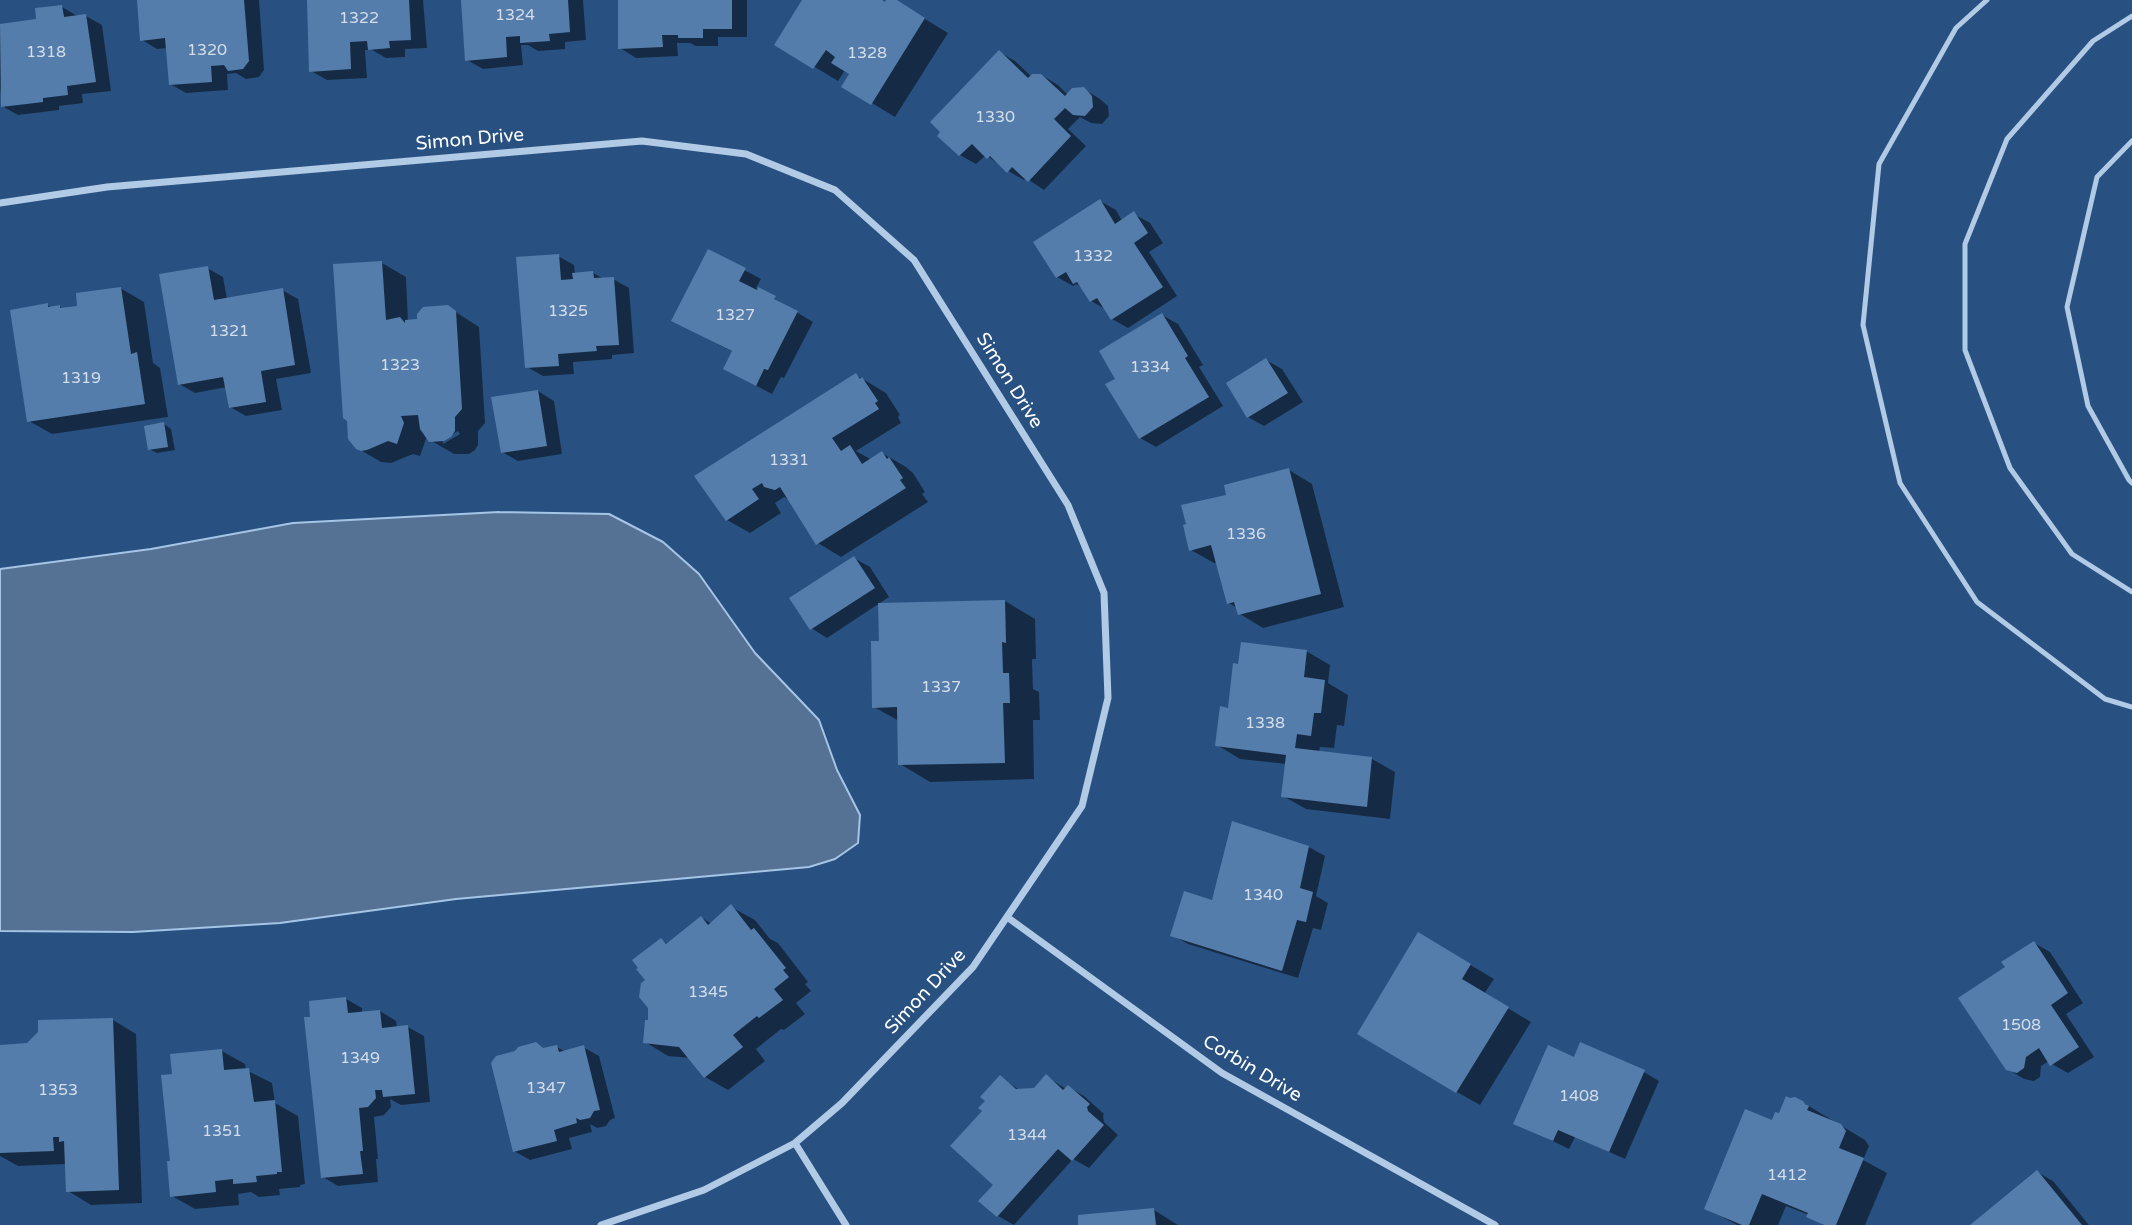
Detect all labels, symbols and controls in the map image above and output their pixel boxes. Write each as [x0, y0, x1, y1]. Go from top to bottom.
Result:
house number: 1324 [495, 6, 535, 26]
house number: 1322 [339, 9, 379, 29]
house number: 1320 [187, 41, 227, 61]
house number: 1318 [26, 43, 66, 63]
house number: 1328 [847, 44, 887, 64]
house number: 1330 [975, 108, 1015, 128]
street label: Simon Drive [415, 124, 525, 156]
house number: 1332 [1073, 247, 1113, 267]
house number: 1325 [548, 302, 588, 322]
house number: 1327 [715, 306, 755, 326]
house number: 1321 [209, 322, 249, 342]
street label: Simon Drive [971, 329, 1047, 433]
house number: 1323 [380, 356, 420, 376]
house number: 1334 [1130, 358, 1170, 378]
house number: 1319 [61, 369, 101, 389]
house number: 1331 [769, 451, 809, 471]
house number: 1336 [1226, 525, 1266, 545]
house number: 1337 [921, 678, 961, 698]
house number: 1338 [1245, 714, 1285, 734]
house number: 1340 [1243, 886, 1283, 906]
street label: Simon Drive [881, 945, 971, 1039]
house number: 1345 [688, 983, 728, 1003]
house number: 1508 [2001, 1016, 2041, 1036]
street label: Corbin Drive [1198, 1030, 1306, 1108]
house number: 1349 [340, 1049, 380, 1069]
house number: 1347 [526, 1079, 566, 1099]
house number: 1353 [38, 1081, 78, 1101]
house number: 1408 [1559, 1087, 1599, 1107]
house number: 1351 [202, 1122, 242, 1142]
house number: 1344 [1007, 1126, 1047, 1146]
house number: 1412 [1767, 1166, 1807, 1186]

